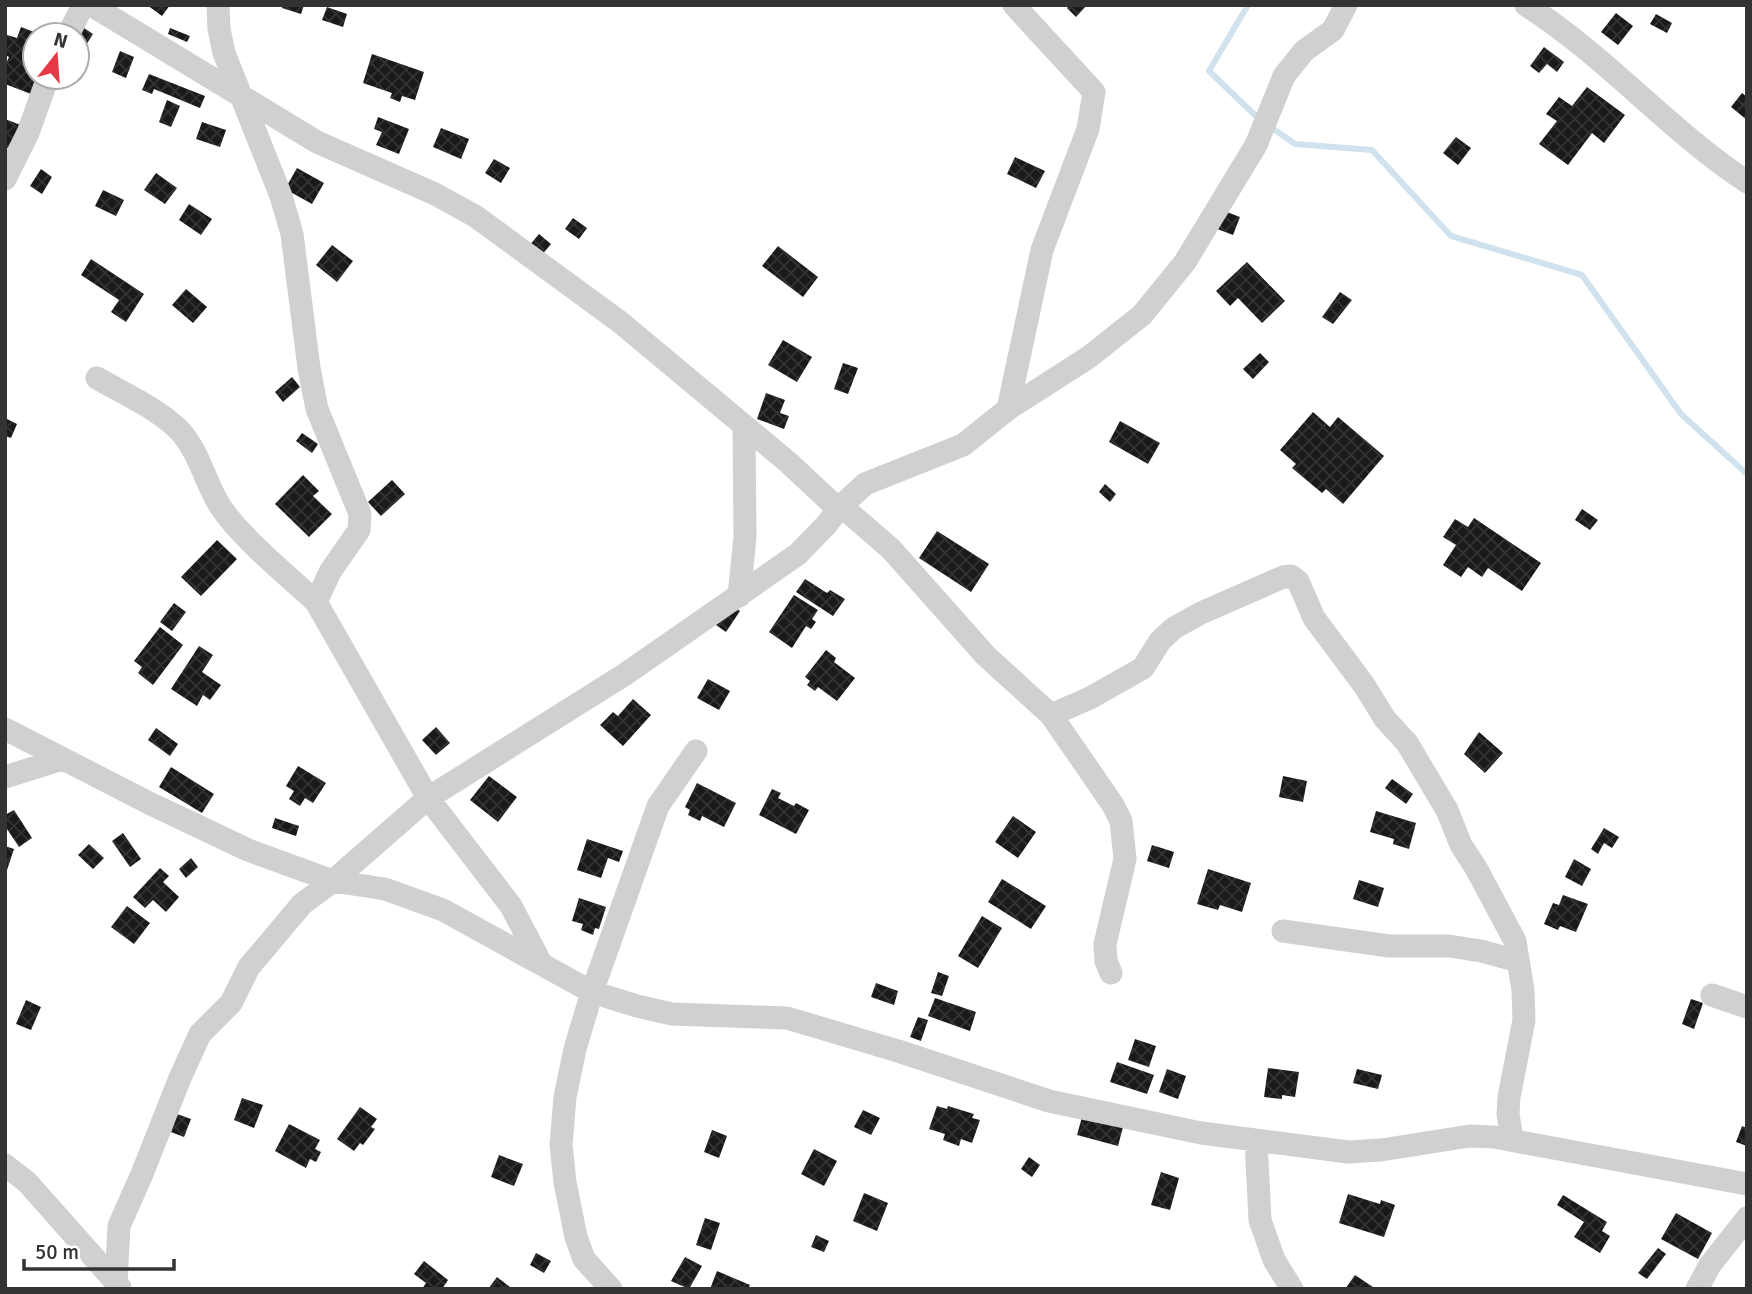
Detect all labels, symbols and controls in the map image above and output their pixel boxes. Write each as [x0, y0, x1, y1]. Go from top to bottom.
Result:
north arrow [21, 21, 91, 91]
text: N [51, 27, 71, 54]
scale bar [24, 1228, 175, 1272]
text: 50 m [35, 1239, 79, 1265]

